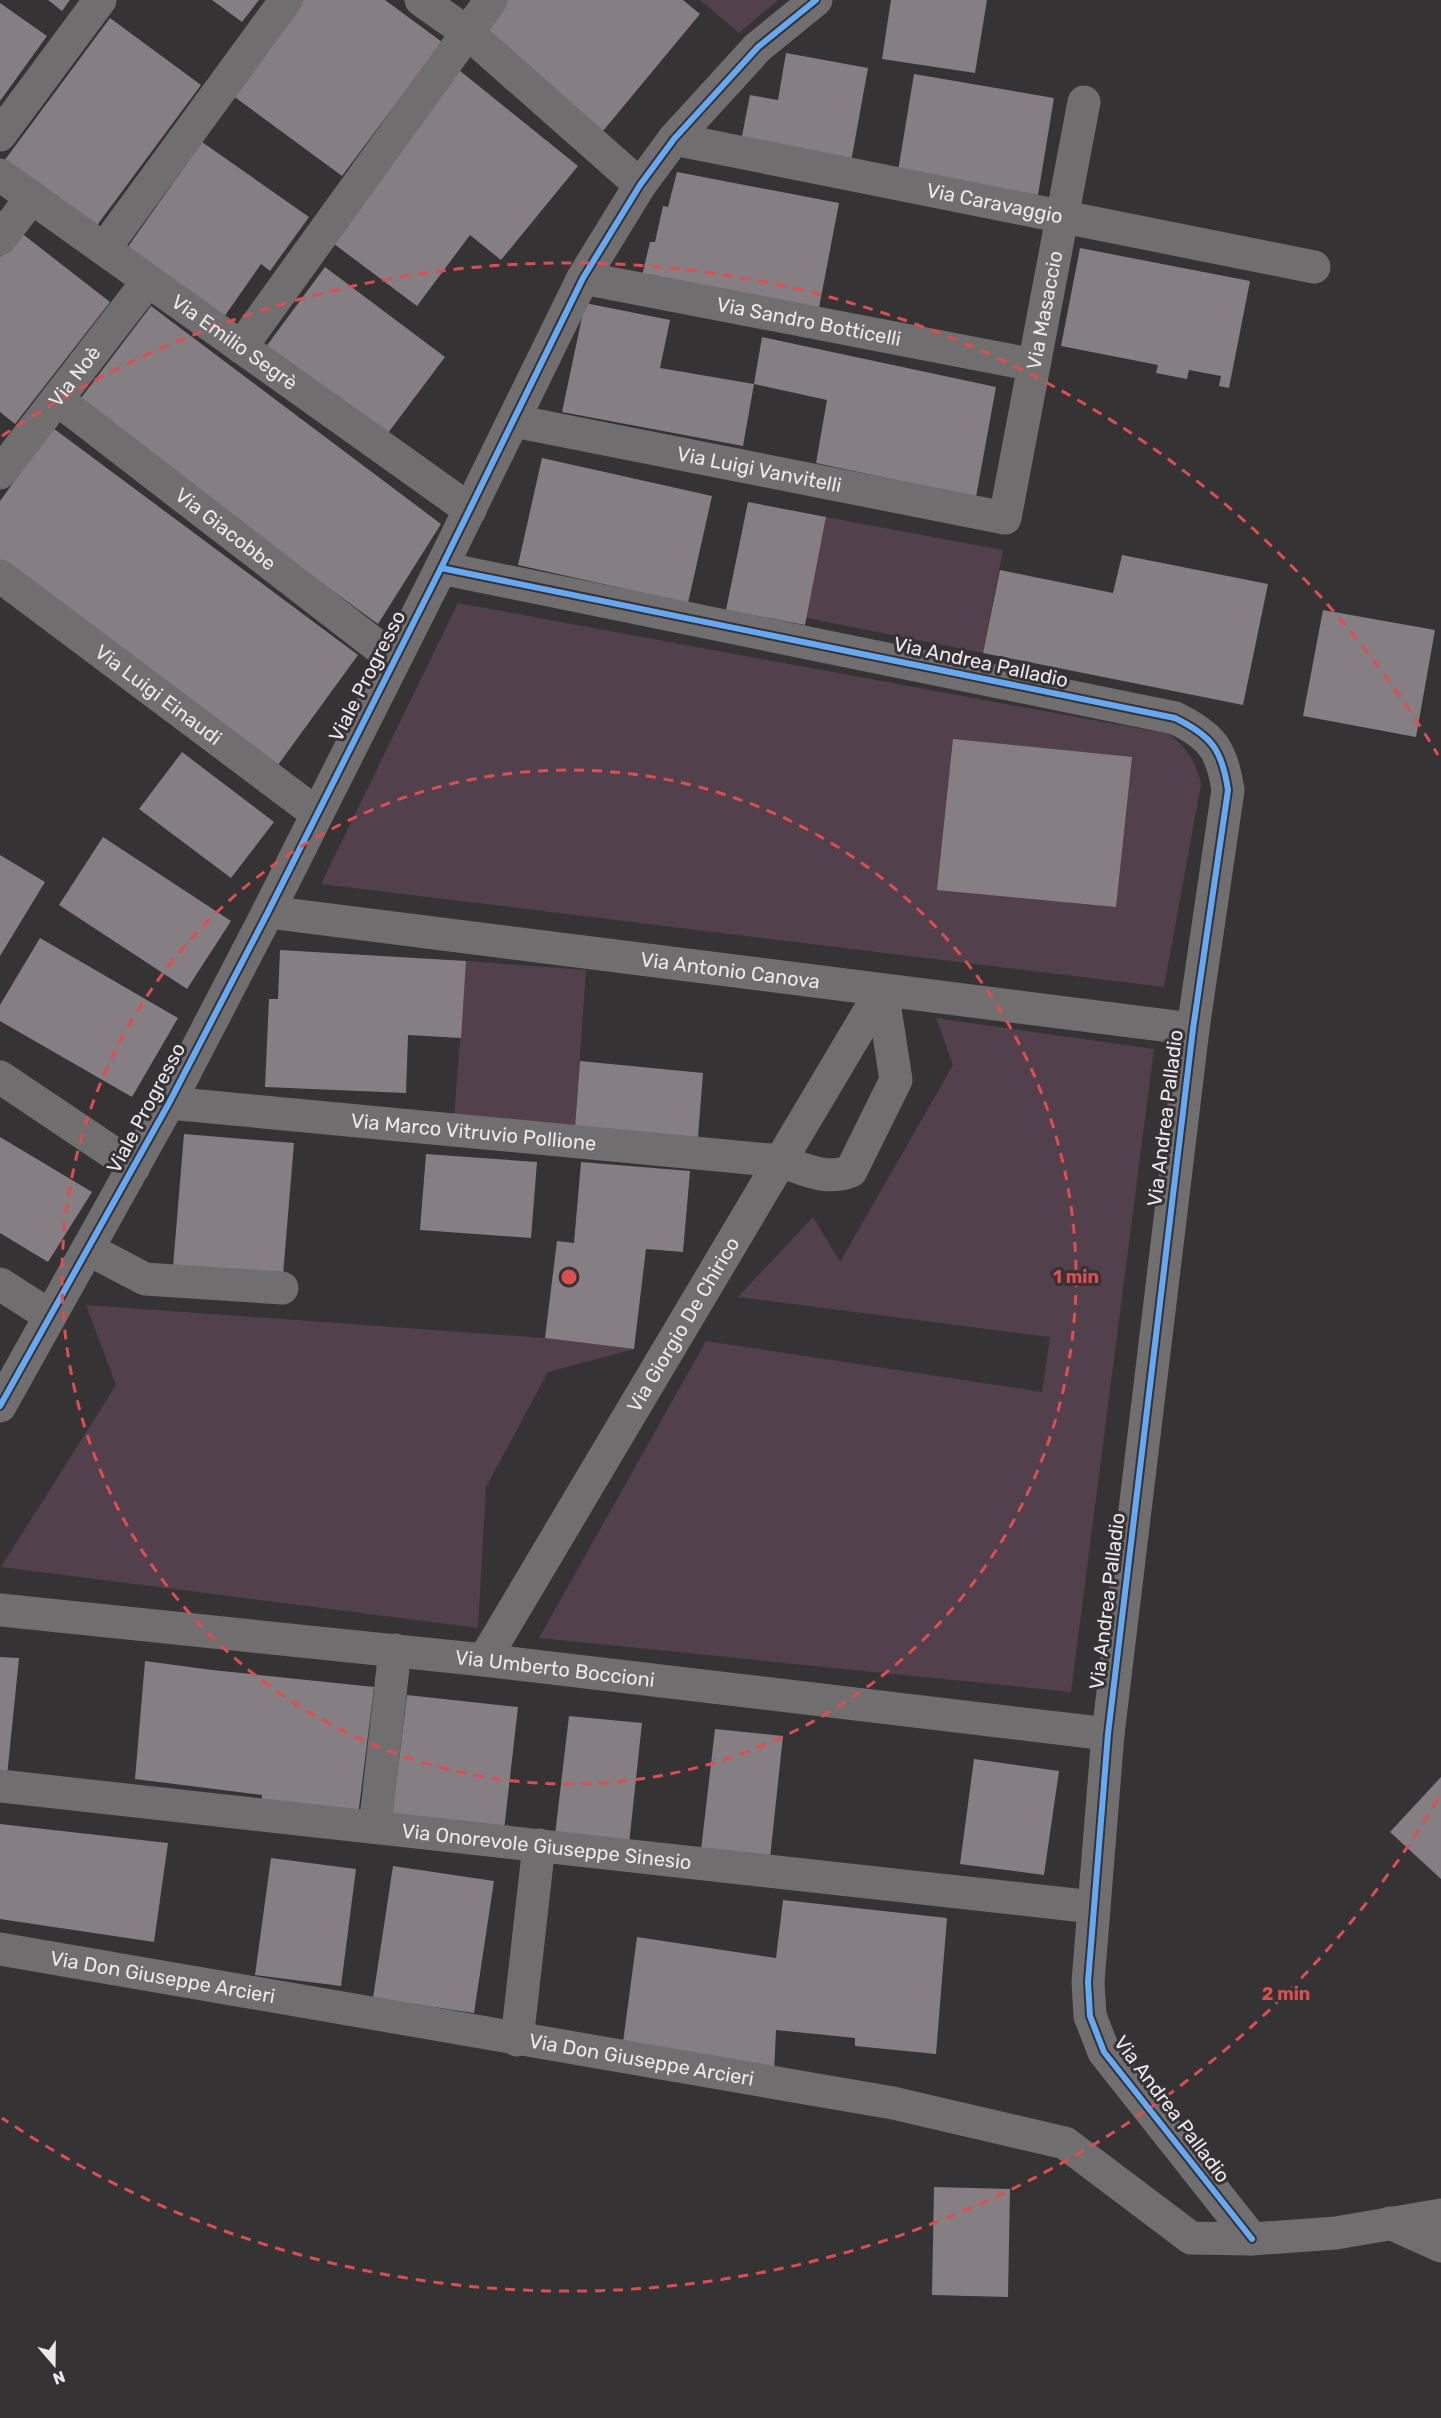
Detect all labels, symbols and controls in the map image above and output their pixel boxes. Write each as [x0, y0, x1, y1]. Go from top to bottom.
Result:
street label: Via Caravaggio [924, 178, 1065, 228]
street label: Via Masaccio [1021, 249, 1067, 372]
street label: Via Emilio Segrè [167, 289, 302, 395]
street label: Via Sandro Botticelli [715, 292, 903, 351]
street label: Via Noè [43, 341, 105, 412]
street label: Via Luigi Vanvitelli [675, 441, 844, 497]
street label: Via Giacobbe [170, 483, 281, 576]
street label: Viale Progresso [324, 606, 410, 746]
street label: Via Andrea Palladio [891, 632, 1071, 692]
street label: Via Luigi Einaudi [90, 640, 227, 750]
street label: Via Antonio Canova [639, 947, 821, 994]
street label: Via Andrea Palladio [1142, 1028, 1188, 1208]
street label: Viale Progresso [102, 1039, 190, 1177]
street label: Via Marco Vitruvio Pollione [350, 1108, 597, 1156]
street label: Via Giorgio De Chirico [622, 1233, 744, 1417]
text: 1 min [1053, 1266, 1099, 1288]
centre of rings [559, 1267, 579, 1287]
street label: Via Andrea Palladio [1084, 1511, 1130, 1691]
street label: Via Umberto Boccioni [454, 1645, 656, 1692]
street label: Via Onorevole Giuseppe Sinesio [400, 1819, 693, 1874]
street label: Via Don Giuseppe Arcieri [48, 1946, 277, 2008]
text: 2 min [1262, 1983, 1310, 2005]
street label: Via Don Giuseppe Arcieri [527, 2028, 756, 2091]
street label: Via Andrea Palladio [1109, 2031, 1235, 2187]
north arrow [24, 2334, 84, 2394]
text: N [50, 2367, 68, 2389]

